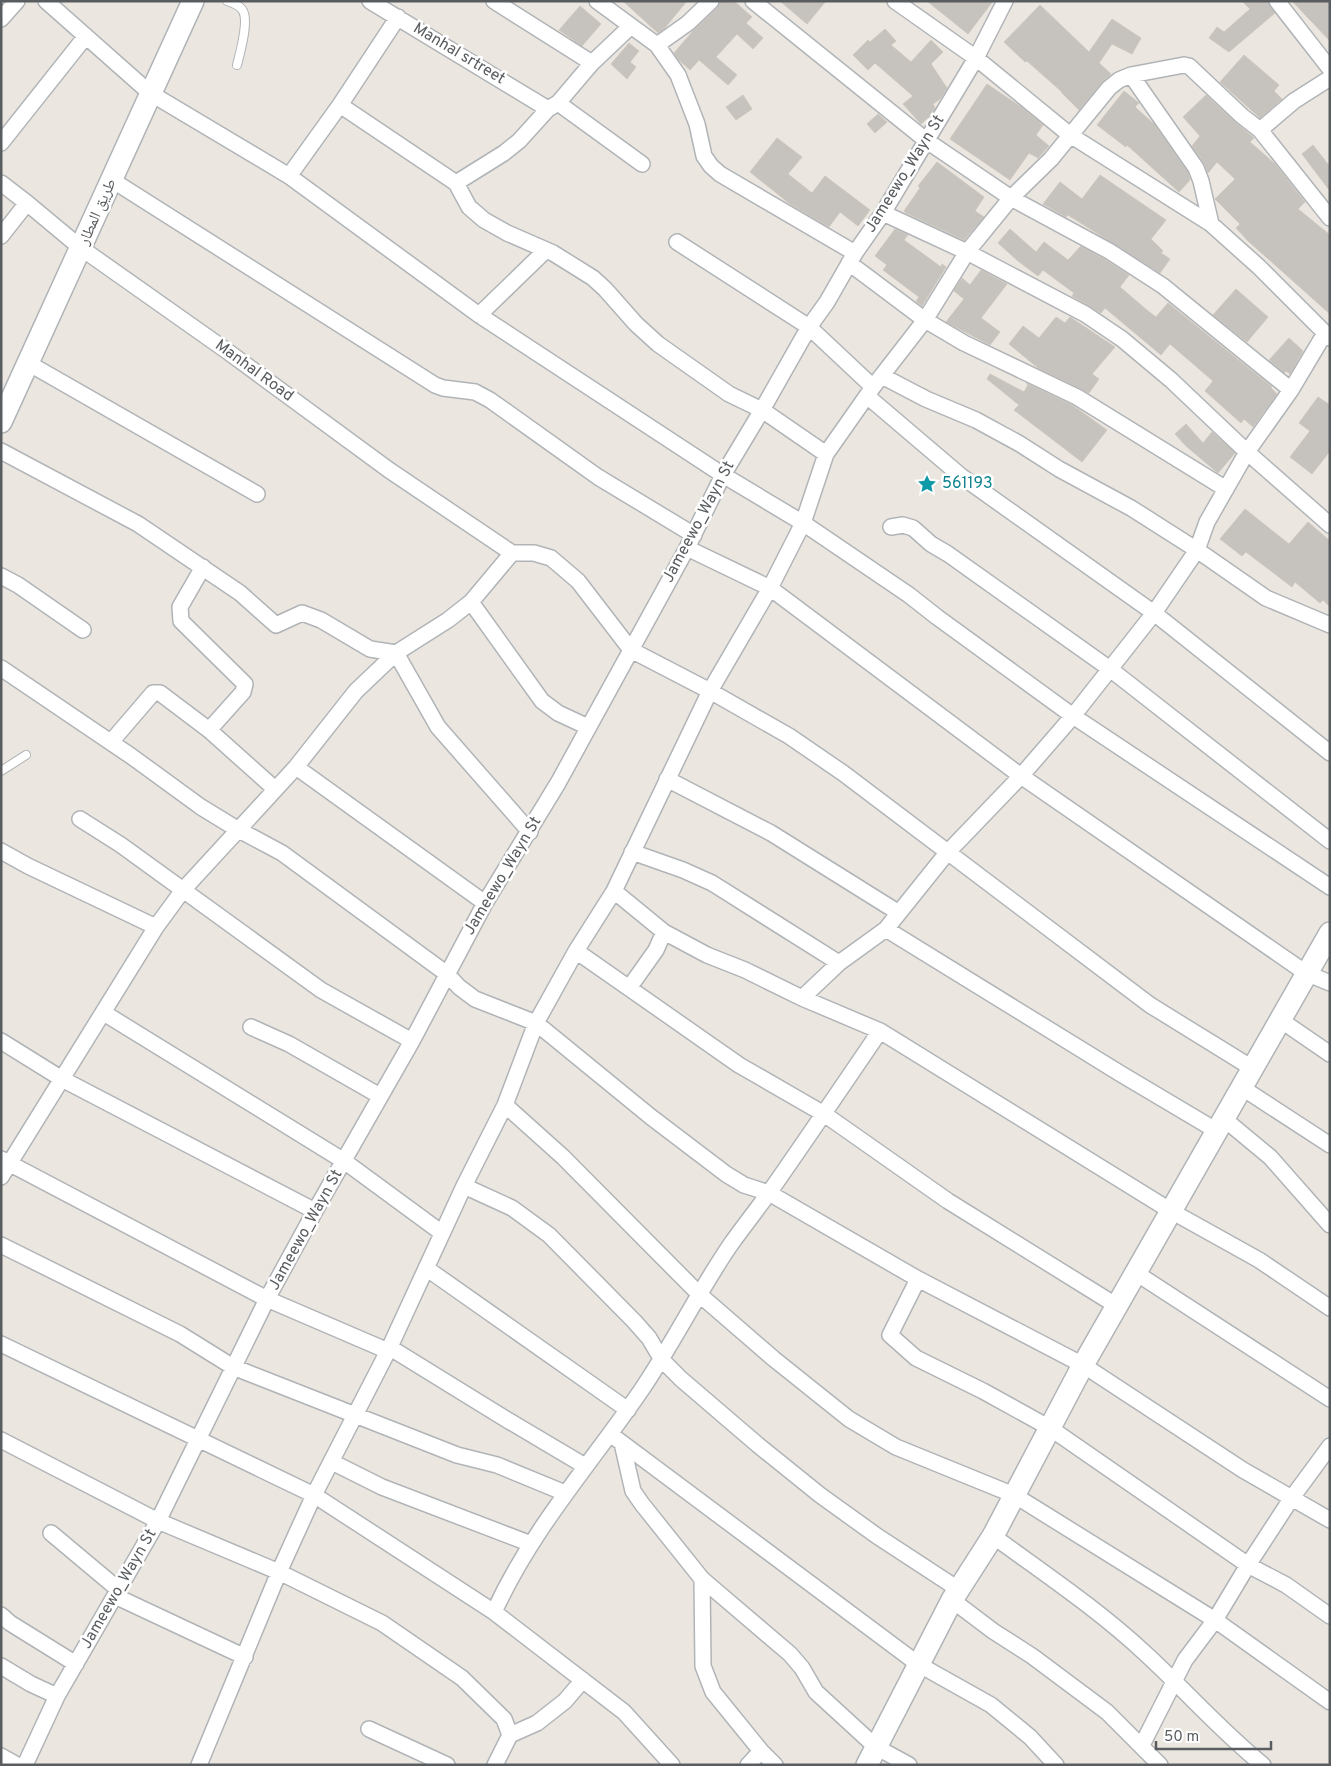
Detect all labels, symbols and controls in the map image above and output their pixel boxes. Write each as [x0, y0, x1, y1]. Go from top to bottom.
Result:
street label: Manhal srtreet [409, 19, 509, 89]
street label: Jameewo_Wayn St [861, 112, 949, 236]
street label: طريق المطار [74, 176, 122, 249]
street label: Manhal Road [211, 336, 297, 406]
street label: Jameewo_Wayn St [659, 458, 739, 586]
place icon: 561193 [916, 473, 938, 495]
place label: 561193 [942, 474, 993, 494]
street label: Jameewo_Wayn St [460, 813, 546, 939]
street label: Jameewo_Wayn St [265, 1166, 347, 1294]
street label: Jameewo_Wayn St [77, 1526, 161, 1652]
scale bar [1156, 1718, 1271, 1750]
text: 50 m [1164, 1728, 1199, 1747]

